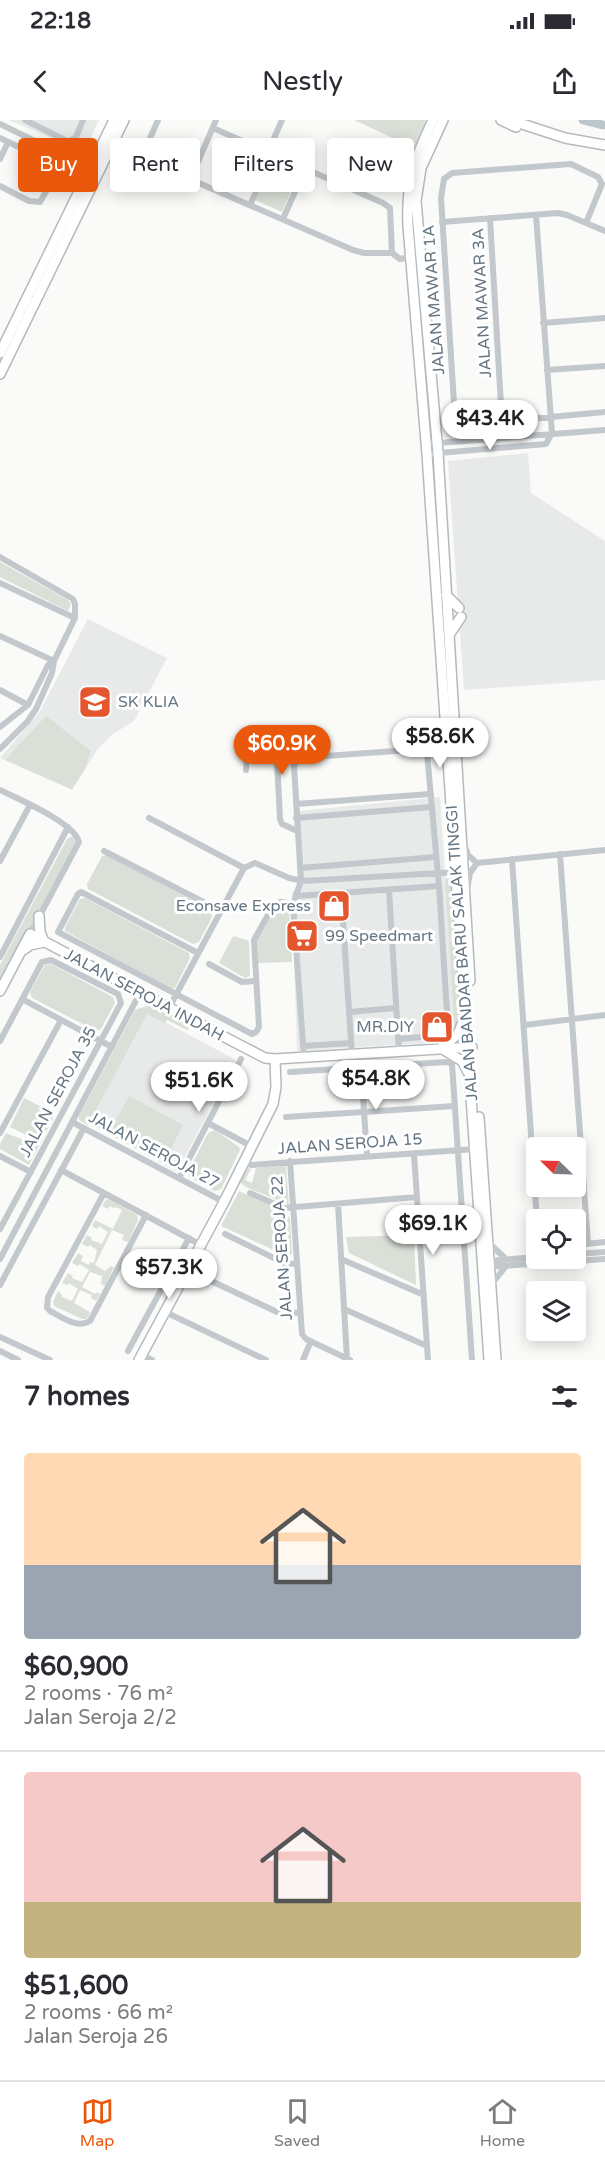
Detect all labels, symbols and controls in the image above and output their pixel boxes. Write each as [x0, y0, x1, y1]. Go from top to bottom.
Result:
text: 22:18 [30, 8, 91, 34]
icon: back [24, 65, 57, 98]
text: Nestly [262, 65, 343, 98]
icon: share [548, 65, 581, 98]
chip: Buy [18, 138, 98, 192]
chip: Rent [110, 138, 200, 192]
chip: Filters [212, 138, 315, 192]
chip: New [327, 138, 414, 192]
street label: JALAN MAWAR 1A [419, 224, 449, 376]
street label: JALAN MAWAR 3A [468, 227, 496, 379]
pin: $43.4K [441, 400, 539, 451]
text: $43.4K [456, 407, 524, 431]
school or university icon: SK KLIA [77, 684, 113, 720]
place label: SK KLIA [118, 692, 179, 712]
pin: $58.6K [391, 718, 489, 769]
pin: $60.9K [233, 725, 331, 776]
text: $58.6K [406, 725, 474, 749]
text: $60.9K [248, 732, 316, 756]
street label: JALAN BANDAR BARU SALAK TINGGI [442, 804, 482, 1102]
shop icon: Econsave Express [316, 888, 352, 924]
place label: Econsave Express [176, 896, 311, 916]
supermarket icon: 99 Speedmart [284, 918, 320, 954]
place label: 99 Speedmart [325, 926, 433, 946]
street label: JALAN SEROJA INDAH [61, 944, 227, 1046]
shop icon: MR.DIY [419, 1009, 455, 1045]
place label: MR.DIY [356, 1017, 414, 1037]
street label: JALAN SEROJA 35 [15, 1023, 101, 1161]
pin: $54.8K [327, 1060, 425, 1111]
pin: $51.6K [150, 1062, 248, 1113]
text: $54.8K [342, 1067, 410, 1091]
text: $51.6K [165, 1069, 233, 1093]
street label: JALAN SEROJA 27 [85, 1107, 223, 1193]
street label: JALAN SEROJA 15 [277, 1129, 423, 1159]
north arrow [526, 1137, 586, 1197]
map controls [526, 1137, 586, 1341]
street label: JALAN SEROJA 22 [267, 1175, 297, 1321]
pin: $69.1K [384, 1205, 482, 1256]
button: locate [526, 1209, 586, 1269]
text: $69.1K [399, 1212, 467, 1236]
pin: $57.3K [120, 1249, 218, 1300]
text: $57.3K [135, 1256, 203, 1280]
button: layers [526, 1281, 586, 1341]
icon: filters [548, 1380, 581, 1413]
text: 7 homes [24, 1381, 130, 1412]
icon: home [249, 1492, 357, 1600]
text: $60,900 [24, 1651, 128, 1682]
text: 2 rooms · 76 m² [24, 1682, 173, 1706]
text: Jalan Seroja 2/2 [24, 1706, 177, 1730]
icon: home [249, 1811, 357, 1919]
text: $51,600 [24, 1970, 128, 2001]
text: 2 rooms · 66 m² [24, 2001, 173, 2025]
text: Jalan Seroja 26 [24, 2025, 168, 2049]
tab: Map [80, 2095, 114, 2151]
tab: Saved [274, 2095, 320, 2151]
tab: Home [480, 2095, 525, 2151]

